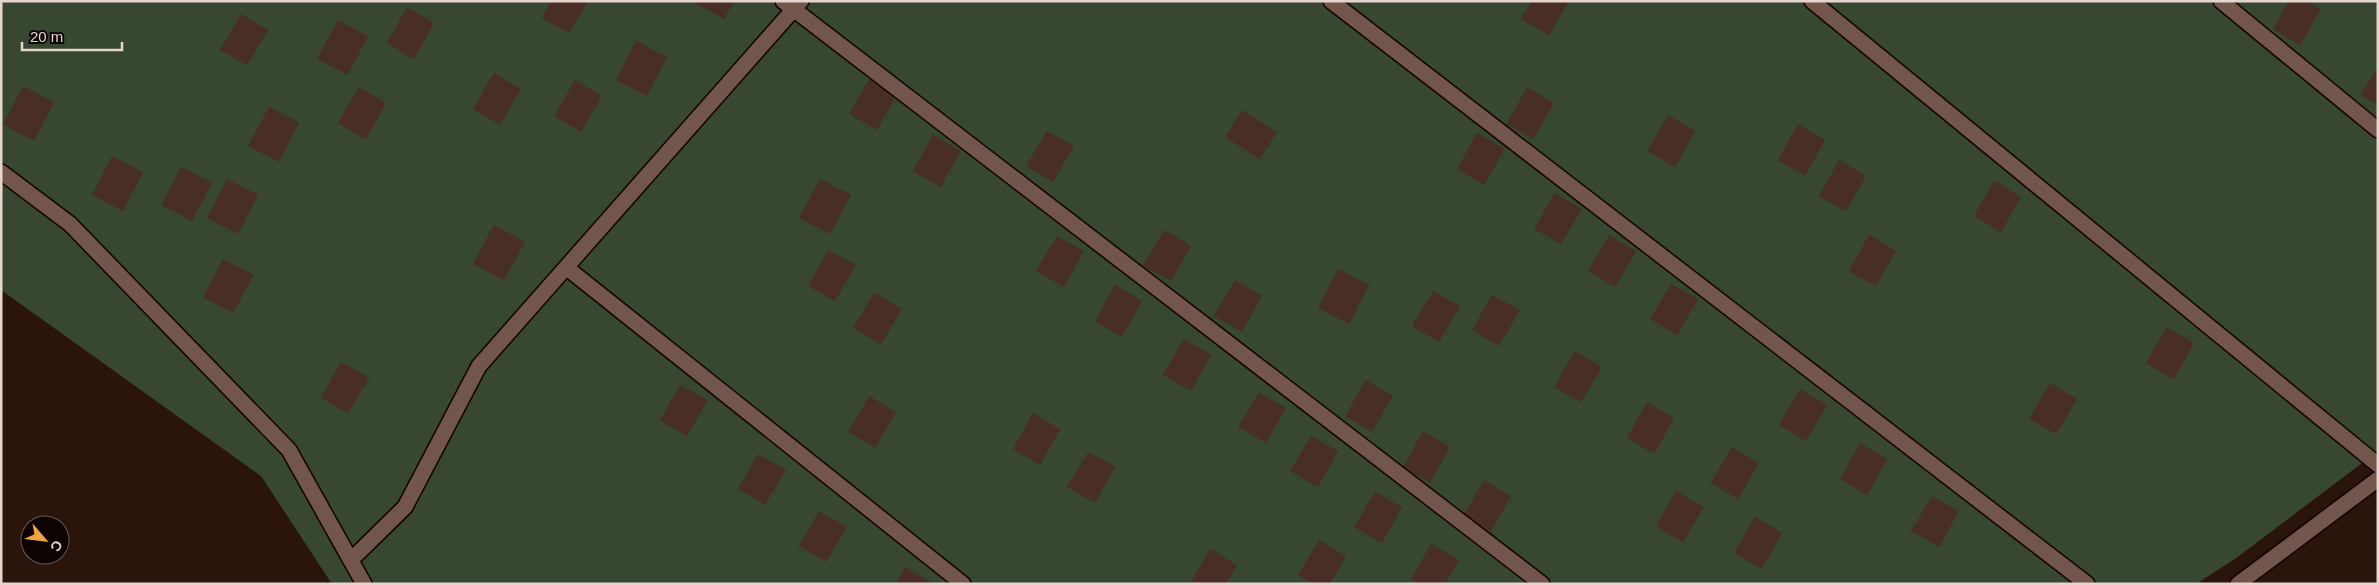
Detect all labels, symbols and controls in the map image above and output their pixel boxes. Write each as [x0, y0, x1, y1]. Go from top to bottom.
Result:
scale bar [22, 20, 122, 52]
text: 20 m [30, 28, 63, 45]
north arrow [20, 515, 70, 565]
text: С [47, 538, 66, 554]

